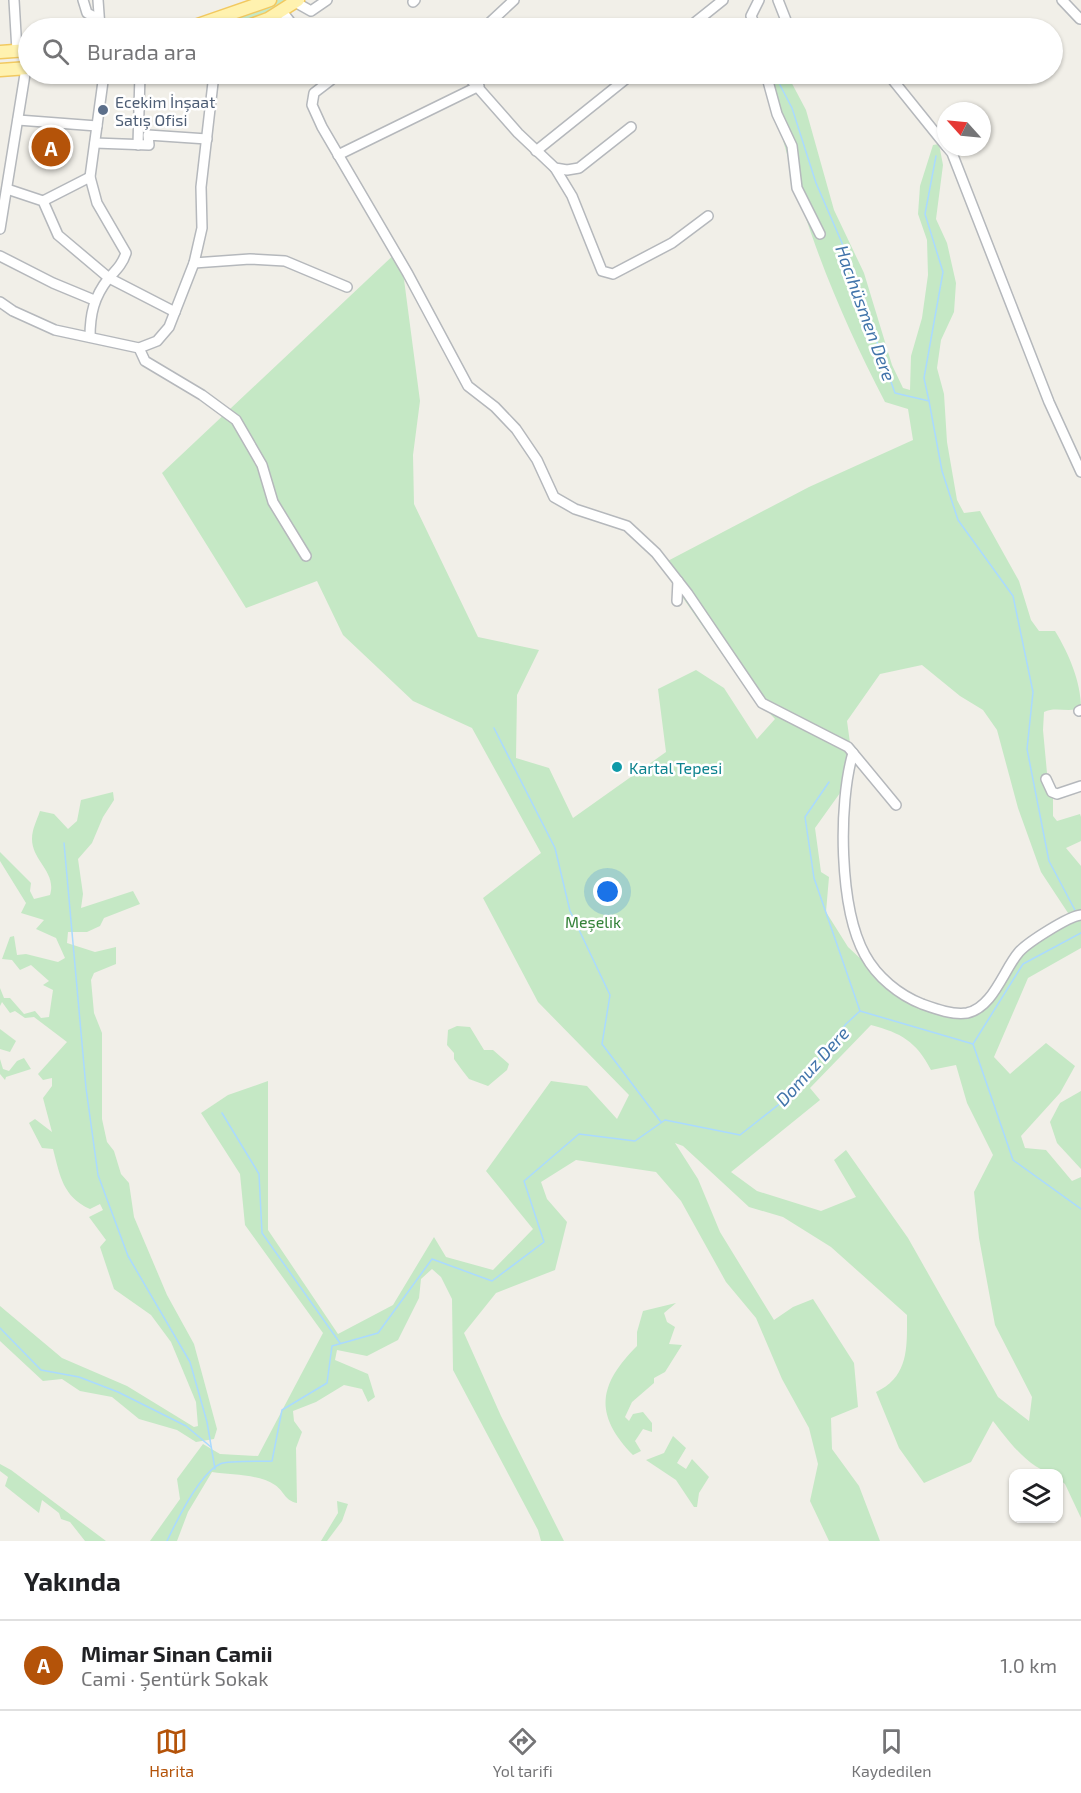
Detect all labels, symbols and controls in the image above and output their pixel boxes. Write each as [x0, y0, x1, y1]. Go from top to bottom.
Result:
search box [18, 18, 1063, 84]
icon: search [39, 35, 72, 68]
text: Burada ara [87, 38, 197, 64]
place label: Ecekim İnşaat Satış Ofisi [115, 92, 215, 130]
north arrow [937, 102, 991, 156]
marker: Ecekim İnşaat Satış Ofisi [96, 103, 110, 117]
pin: A [32, 124, 70, 170]
water label: Hacıhüsmen Dere [831, 242, 901, 384]
place label: Kartal Tepesi [629, 758, 722, 777]
marker: Kartal Tepesi [610, 760, 624, 774]
your location [593, 877, 622, 906]
park label: Meşelik [565, 912, 621, 932]
water label: Domuz Dere [771, 1021, 854, 1110]
map controls [1009, 1469, 1063, 1523]
button: layers [1009, 1469, 1063, 1523]
text: Yakında [24, 1565, 121, 1596]
text: Mimar Sinan Camii [81, 1640, 273, 1666]
text: A [37, 1653, 50, 1677]
text: 1.0 km [1000, 1653, 1057, 1677]
text: Cami · Şentürk Sokak [81, 1666, 269, 1690]
tab: Harita [149, 1725, 194, 1780]
tab: Yol tarifi [493, 1725, 553, 1780]
tab: Kaydedilen [851, 1725, 932, 1780]

